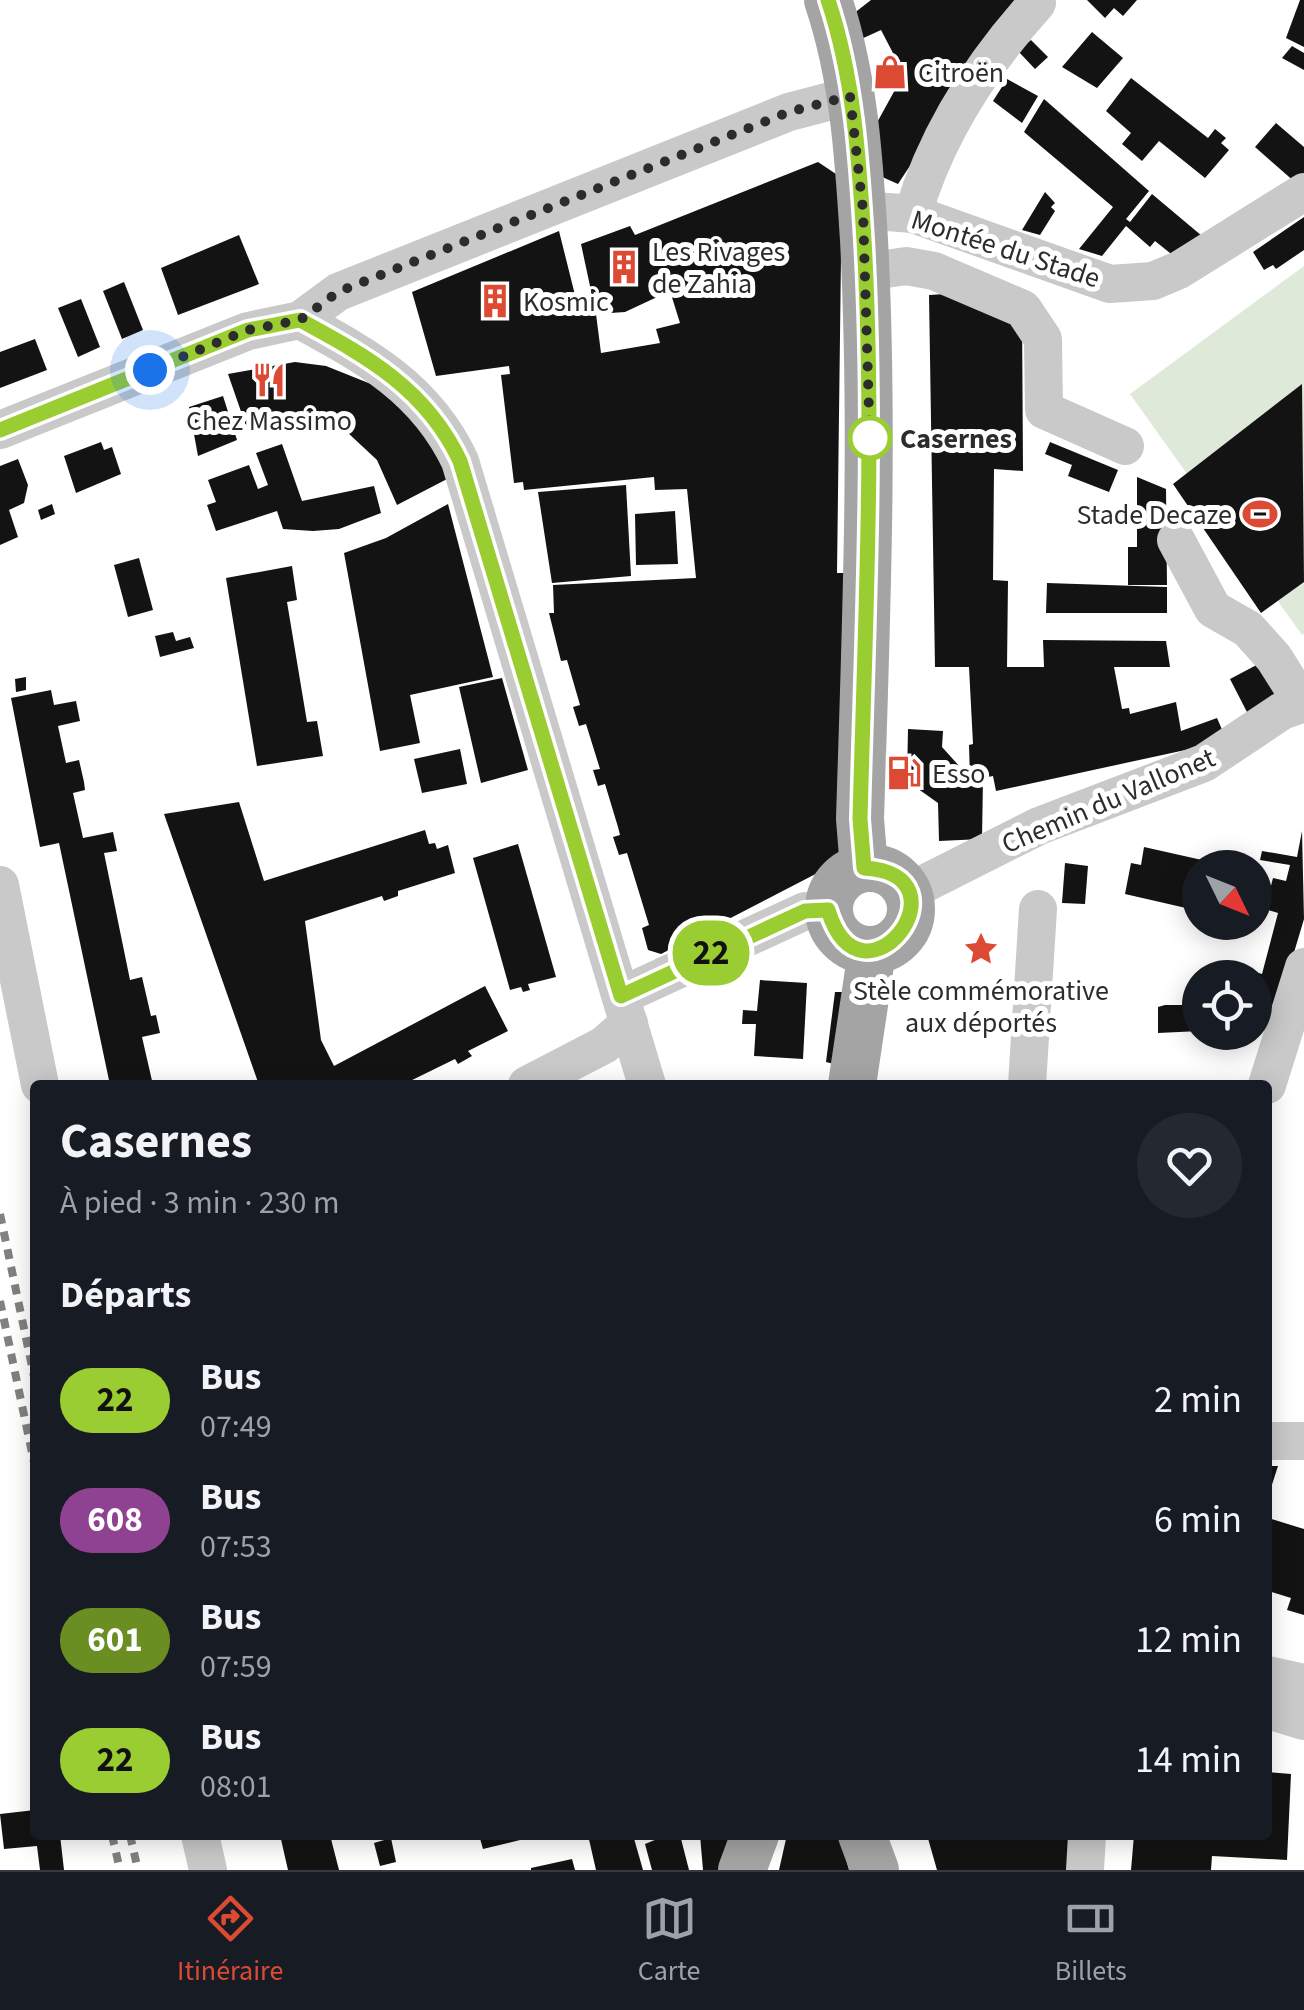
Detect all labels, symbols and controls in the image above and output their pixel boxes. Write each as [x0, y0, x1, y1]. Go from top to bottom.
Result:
shop icon: Citroën [871, 53, 909, 91]
place label: Citroën [918, 53, 1004, 93]
street label: Montée du Stade [906, 200, 1105, 298]
place label: Les Rivages de Zahia [652, 232, 785, 304]
building icon: Les Rivages de Zahia [605, 248, 643, 286]
building icon: Kosmic [476, 282, 514, 320]
place label: Kosmic [523, 282, 609, 322]
your location [125, 345, 175, 395]
restaurant icon: Chez Massimo [250, 361, 288, 399]
place label: Chez Massimo [186, 401, 352, 441]
marker: Casernes [849, 417, 891, 459]
place label: Casernes [900, 419, 1012, 459]
place label: Stade Decaze [1076, 495, 1232, 535]
sports icon: Stade Decaze [1241, 495, 1279, 533]
street label: Chemin du Vallonet [996, 738, 1222, 864]
fuel station icon: Esso [885, 754, 923, 792]
place label: Esso [932, 754, 985, 794]
north arrow [1182, 850, 1272, 940]
map controls [1182, 850, 1272, 1050]
line badge: 22 [666, 920, 756, 986]
text: 22 [693, 928, 729, 978]
place icon: Stèle commémorative aux déportés [962, 930, 1000, 968]
button: locate [1182, 960, 1272, 1050]
place label: Stèle commémorative aux déportés [853, 971, 1109, 1043]
text: Casernes [60, 1108, 252, 1176]
button: heart [1137, 1113, 1242, 1218]
text: À pied · 3 min · 230 m [60, 1180, 339, 1226]
text: Départs [60, 1268, 191, 1322]
text: Bus [200, 1350, 261, 1404]
text: 2 min [1154, 1373, 1242, 1427]
text: 22 [97, 1375, 133, 1425]
text: 07:49 [200, 1404, 272, 1450]
text: Bus [200, 1470, 261, 1524]
text: 6 min [1154, 1493, 1242, 1547]
text: 608 [87, 1495, 143, 1545]
text: 07:53 [200, 1524, 272, 1570]
text: Bus [200, 1590, 261, 1644]
text: 12 min [1135, 1613, 1242, 1667]
text: 601 [87, 1615, 143, 1665]
text: 07:59 [200, 1644, 272, 1690]
text: Bus [200, 1710, 261, 1764]
text: 14 min [1135, 1733, 1242, 1787]
text: 22 [97, 1735, 133, 1785]
text: 08:01 [200, 1764, 272, 1810]
tab: Itinéraire [177, 1891, 283, 1991]
tab: Carte [638, 1891, 700, 1991]
tab: Billets [1055, 1891, 1127, 1991]

